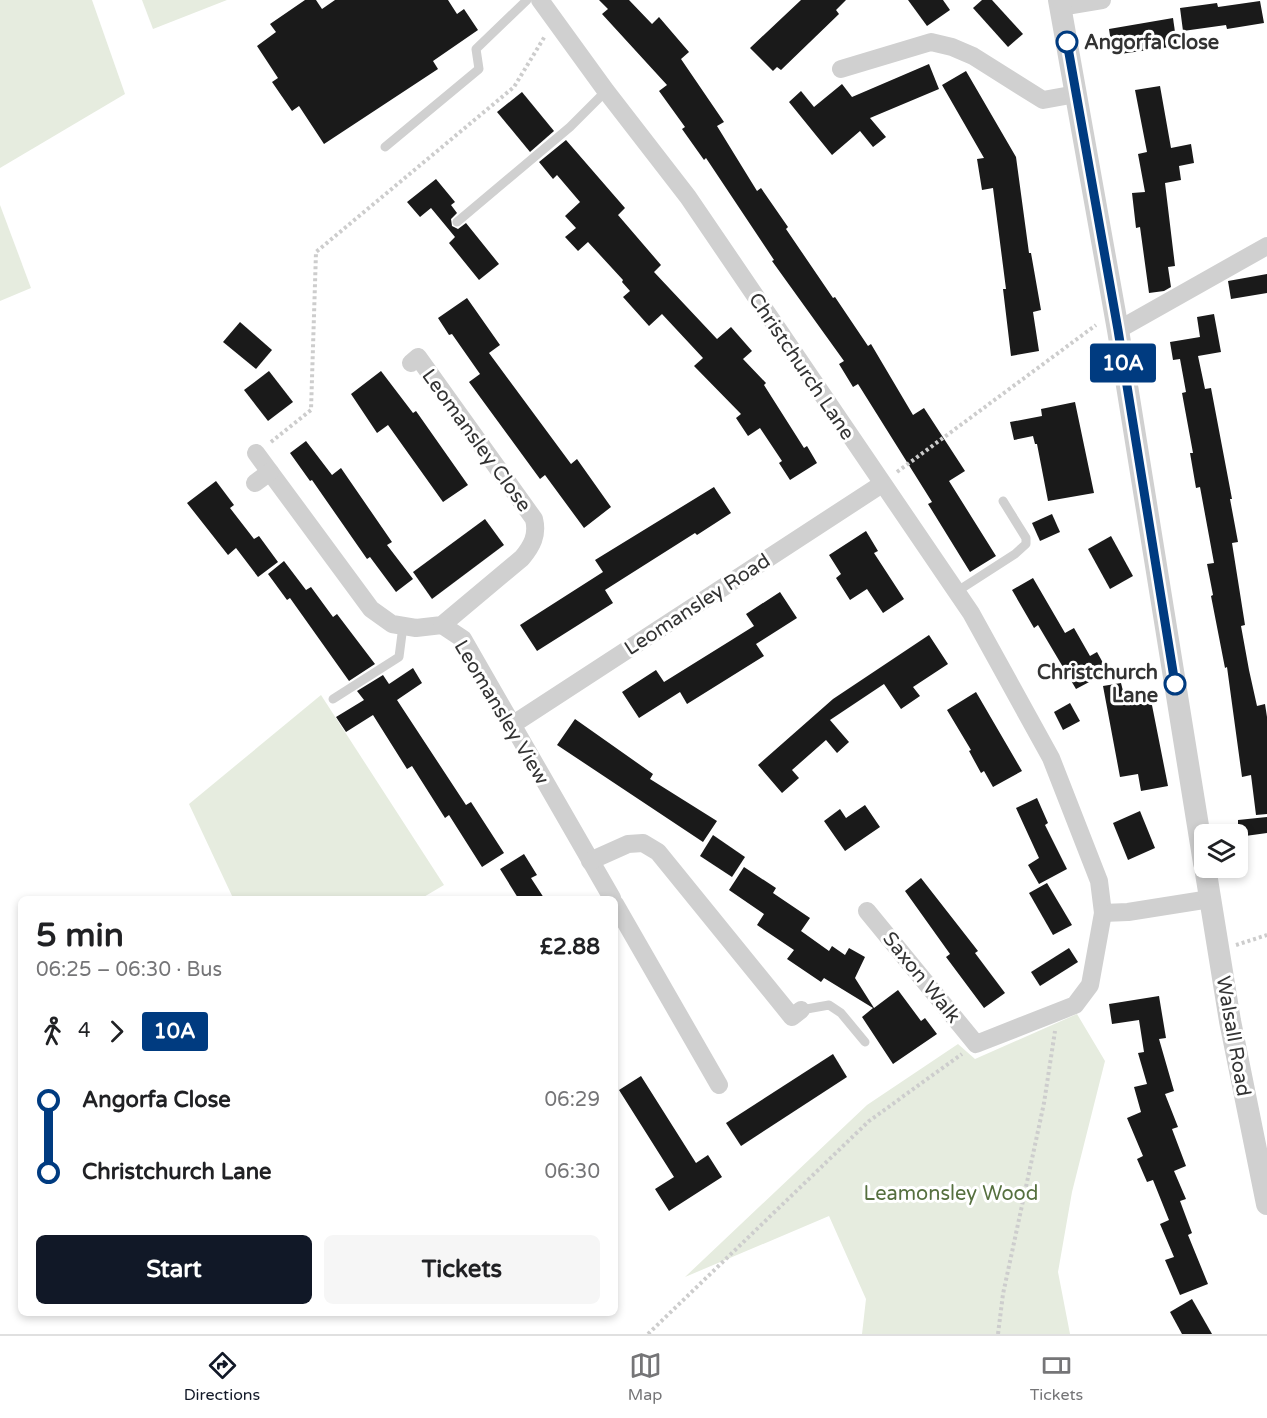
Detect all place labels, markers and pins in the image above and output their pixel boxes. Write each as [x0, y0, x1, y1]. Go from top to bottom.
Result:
marker: Angorfa Close [1056, 31, 1078, 53]
place label: Angorfa Close [1084, 31, 1219, 55]
place label: Christchurch Lane [1037, 661, 1158, 708]
marker: Christchurch Lane [1164, 673, 1186, 695]

